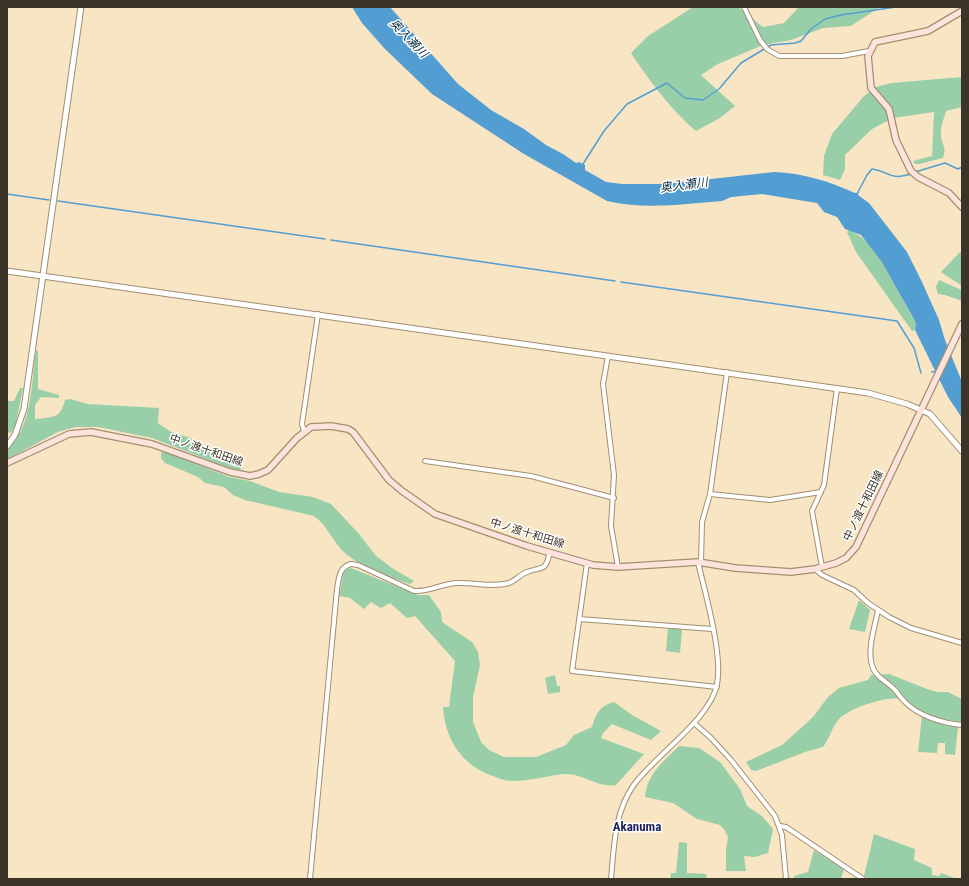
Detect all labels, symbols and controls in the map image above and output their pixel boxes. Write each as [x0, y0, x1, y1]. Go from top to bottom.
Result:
water label: 奥入瀬川 [386, 17, 430, 61]
water label: 奥入瀬川 [659, 176, 709, 196]
street label: 中ノ渡十和田線 [167, 432, 245, 470]
street label: 中ノ渡十和田線 [841, 469, 887, 543]
street label: 中ノ渡十和田線 [488, 516, 566, 552]
district label: Akanuma [613, 820, 661, 836]

